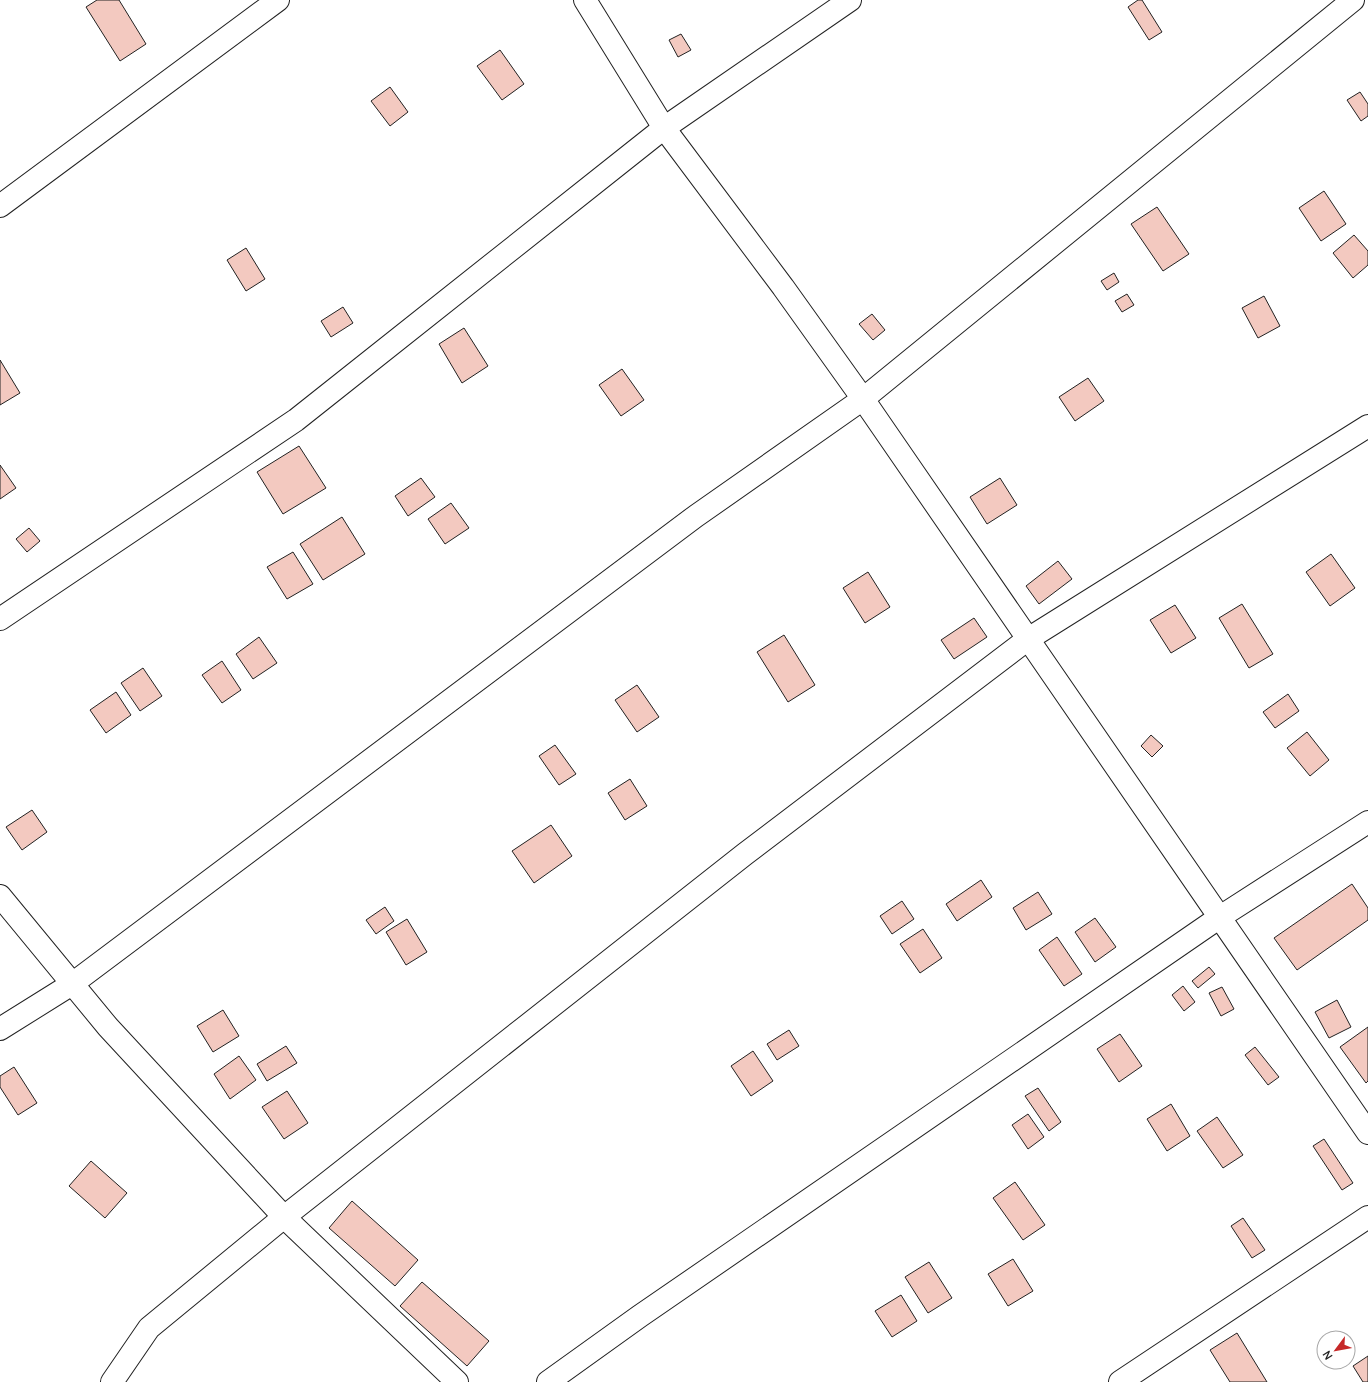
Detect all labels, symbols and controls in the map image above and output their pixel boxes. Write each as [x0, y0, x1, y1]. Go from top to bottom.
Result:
north arrow [1316, 1330, 1356, 1370]
text: N [1319, 1348, 1336, 1363]

